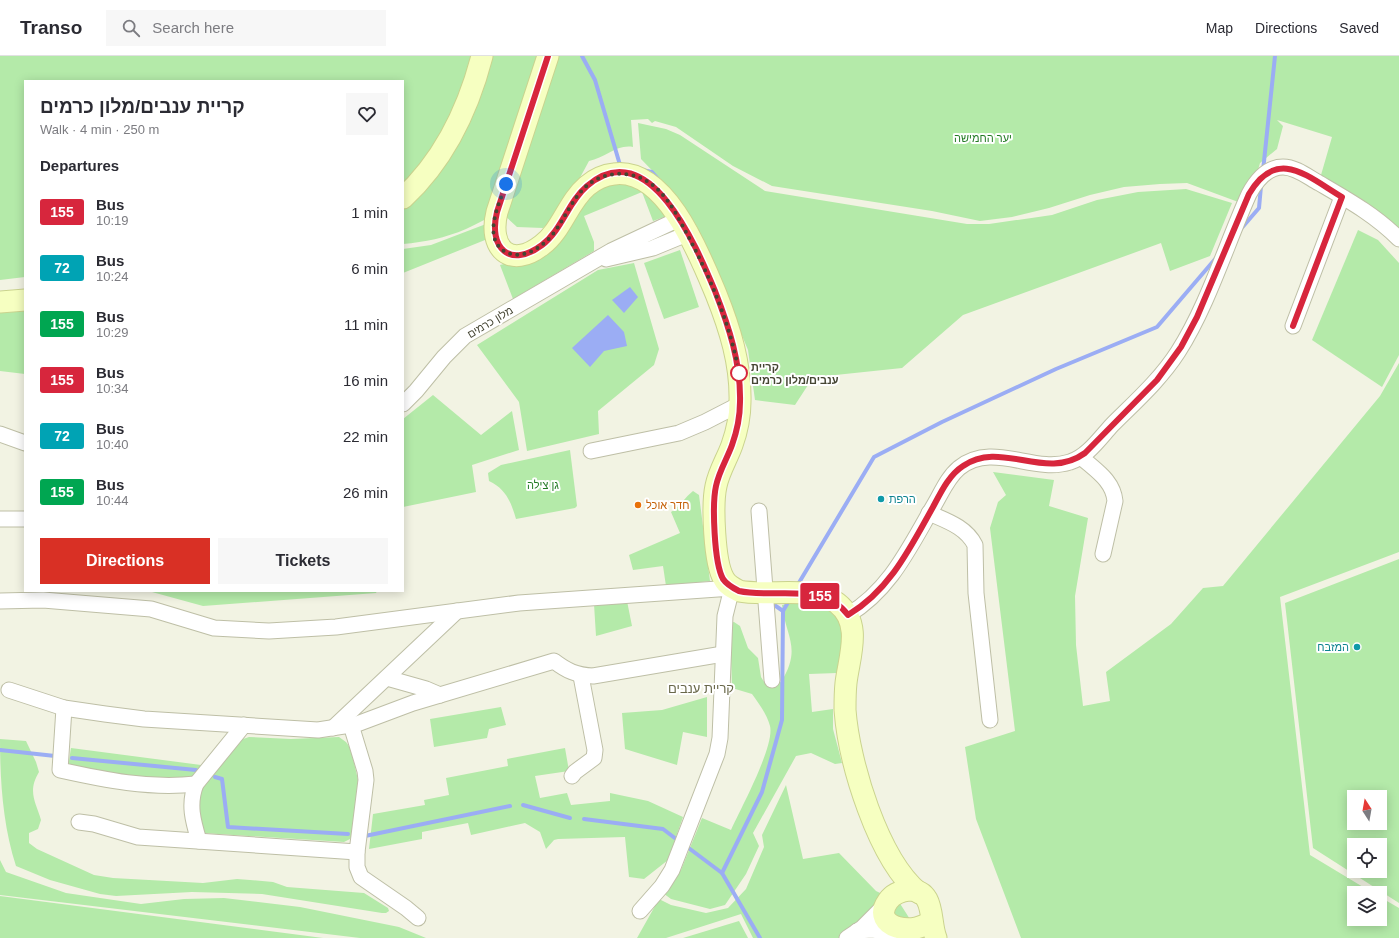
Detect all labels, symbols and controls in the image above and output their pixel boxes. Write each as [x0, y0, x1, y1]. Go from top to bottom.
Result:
search box [106, 10, 386, 46]
text: Transo [20, 17, 82, 38]
icon: search [120, 17, 142, 39]
text: Search here [152, 19, 234, 36]
text: Map [1206, 20, 1233, 36]
text: Directions [1255, 20, 1317, 36]
text: Saved [1339, 20, 1379, 36]
button: heart [346, 93, 388, 135]
text: קריית ענבים/מלון כרמים [40, 96, 245, 117]
text: Walk · 4 min · 250 m [40, 122, 159, 137]
park label: יער החמישה [954, 132, 1012, 144]
text: Departures [40, 157, 119, 174]
your location [496, 174, 516, 194]
text: Bus [96, 196, 124, 213]
text: 155 [50, 204, 74, 220]
text: 1 min [351, 204, 388, 221]
text: 10:19 [96, 213, 129, 228]
text: Bus [96, 252, 124, 269]
text: 72 [54, 260, 70, 276]
text: 6 min [351, 260, 388, 277]
text: 10:24 [96, 269, 129, 284]
street label: מלון כרמים [465, 304, 515, 340]
text: Bus [96, 308, 124, 325]
text: 155 [50, 316, 74, 332]
text: 11 min [344, 316, 388, 333]
text: 10:29 [96, 325, 129, 340]
place label: קריית ענבים/מלון כרמים [751, 361, 839, 386]
text: Bus [96, 364, 124, 381]
marker: קריית ענבים/מלון כרמים [730, 364, 748, 382]
text: 155 [50, 372, 74, 388]
text: 16 min [343, 372, 388, 389]
text: 10:34 [96, 381, 129, 396]
text: Bus [96, 420, 124, 437]
text: 72 [54, 428, 70, 444]
text: 22 min [343, 428, 388, 445]
text: 10:40 [96, 437, 129, 452]
text: Bus [96, 476, 124, 493]
park label: גן צילה [527, 479, 559, 491]
text: 155 [50, 484, 74, 500]
text: 26 min [343, 484, 388, 501]
text: 10:44 [96, 493, 129, 508]
place label: הרפת [889, 493, 916, 505]
marker: הרפת [876, 494, 886, 504]
place label: חדר אוכל [646, 499, 689, 511]
marker: חדר אוכל [633, 500, 643, 510]
button: Directions [40, 538, 210, 584]
button: Tickets [218, 538, 388, 584]
line badge: 155 [797, 583, 843, 609]
text: 155 [808, 588, 832, 604]
place label: המזבח [1317, 641, 1349, 653]
marker: המזבח [1352, 642, 1362, 652]
district label: קריית ענבים [668, 681, 734, 696]
north arrow [1347, 790, 1387, 830]
map controls [1347, 790, 1387, 926]
button: locate [1347, 838, 1387, 878]
button: layers [1347, 886, 1387, 926]

